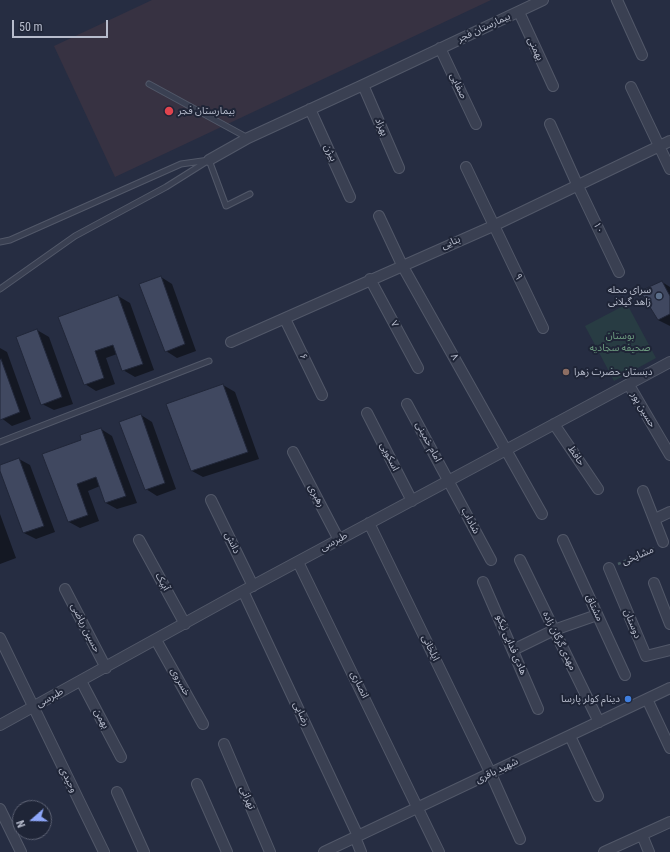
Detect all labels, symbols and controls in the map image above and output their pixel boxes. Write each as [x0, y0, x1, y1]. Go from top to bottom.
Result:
street label: بیمارستان فجر [456, 11, 512, 45]
scale bar [14, 12, 110, 38]
text: 50 m [19, 20, 43, 34]
street label: بهمنی [524, 35, 546, 63]
street label: صفایی [447, 71, 469, 101]
marker: بیمارستان فجر [163, 105, 175, 117]
place label: بیمارستان فجر [178, 105, 235, 117]
street label: بهزاد [372, 116, 390, 138]
street label: بیژن [321, 143, 339, 163]
street label: ۱۰ [590, 220, 606, 236]
street label: بنایی [440, 234, 462, 252]
street label: ۹ [511, 272, 525, 282]
place label: سرای محله زاهد گیلانی [608, 284, 651, 308]
marker: سرای محله زاهد گیلانی [654, 291, 664, 301]
street label: ۷ [387, 319, 401, 329]
park label: بوستان صحیفه سجادیه [590, 330, 650, 354]
street label: ۶ [296, 352, 310, 362]
street label: ۸ [447, 352, 461, 362]
place label: دبستان حضرت زهرا [574, 366, 652, 378]
marker: دبستان حضرت زهرا [561, 367, 571, 377]
street label: حسین پور [628, 390, 658, 430]
street label: امام خمینی [412, 420, 444, 464]
street label: اسکویی [377, 441, 401, 473]
street label: حافظ [565, 444, 587, 468]
street label: رهبری [305, 483, 327, 509]
street label: شاداب [458, 506, 482, 536]
street label: دانش [222, 530, 242, 556]
street label: طبرسی [318, 530, 350, 554]
street label: مشایخی [620, 544, 656, 568]
street label: آبیک [152, 571, 172, 593]
street label: مشتاق [583, 593, 605, 623]
street label: حسین ریاضی [68, 601, 102, 655]
street label: دوستان [621, 608, 643, 640]
street label: مهدی گرگان زاده [540, 610, 578, 672]
street label: هادی فدایی نیکو [493, 613, 529, 677]
street label: ایلخانی [419, 633, 441, 663]
street label: خسروی [167, 666, 193, 698]
street label: انصاری [347, 669, 371, 701]
street label: طبرسی [34, 686, 66, 710]
place label: دینام کولر پارسا [561, 693, 620, 705]
marker: دینام کولر پارسا [623, 694, 633, 704]
street label: رضایی [290, 700, 312, 728]
street label: بهمن [91, 707, 111, 731]
street label: شهید باقری [474, 756, 520, 786]
street label: وحیدی [57, 765, 79, 795]
street label: تهرانی [237, 785, 257, 811]
north arrow [12, 800, 52, 840]
text: N [14, 819, 28, 829]

